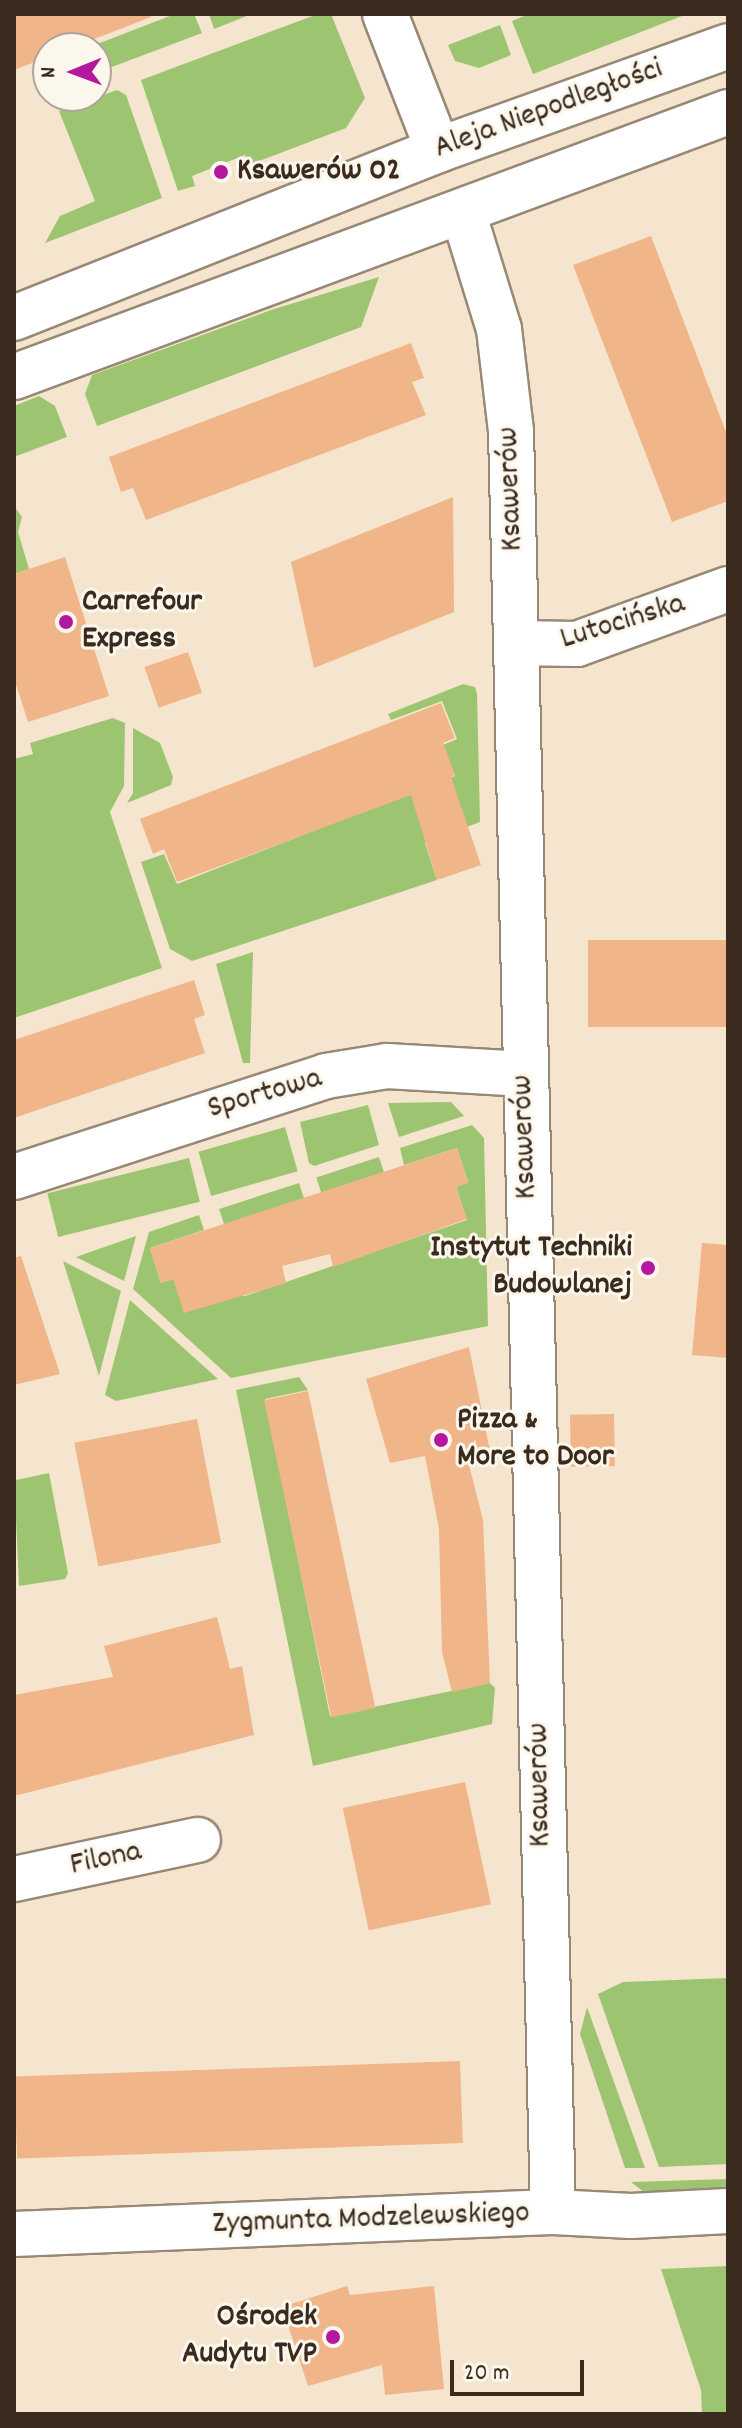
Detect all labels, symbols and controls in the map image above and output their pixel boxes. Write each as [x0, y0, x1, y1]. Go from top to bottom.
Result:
north arrow [32, 32, 112, 112]
street label: Aleja Niepodległości [430, 51, 668, 169]
text: N [34, 67, 65, 78]
place label: Ksawerów 02 [237, 153, 400, 191]
marker: Ksawerów 02 [212, 163, 230, 181]
street label: Ksawerów [491, 426, 533, 552]
place label: Carrefour Express [82, 585, 202, 660]
street label: Lutocińska [556, 586, 690, 660]
marker: Carrefour Express [57, 613, 75, 631]
street label: Sportowa [204, 1060, 326, 1130]
street label: Ksawerów [505, 1074, 547, 1200]
place label: Instytut Techniki Budowlanej [430, 1231, 632, 1306]
marker: Instytut Techniki Budowlanej [639, 1259, 657, 1277]
place label: Pizza & More to Door [457, 1403, 614, 1478]
marker: Pizza & More to Door [432, 1431, 450, 1449]
street label: Ksawerów [521, 1722, 561, 1848]
street label: Filona [67, 1834, 145, 1886]
street label: Zygmunta Modzelewskiego [212, 2195, 530, 2245]
place label: Ośrodek Audytu TVP [182, 2300, 317, 2375]
marker: Ośrodek Audytu TVP [324, 2328, 342, 2346]
scale bar [454, 2344, 588, 2394]
text: 20 m [464, 2357, 510, 2391]

